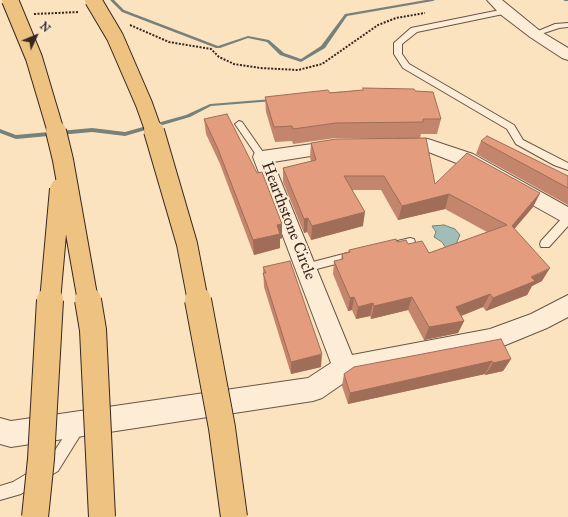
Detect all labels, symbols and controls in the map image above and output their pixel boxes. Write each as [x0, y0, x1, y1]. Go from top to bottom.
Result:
north arrow [16, 16, 56, 56]
text: N [37, 19, 53, 35]
street label: Hearthstone Circle [257, 159, 319, 283]

